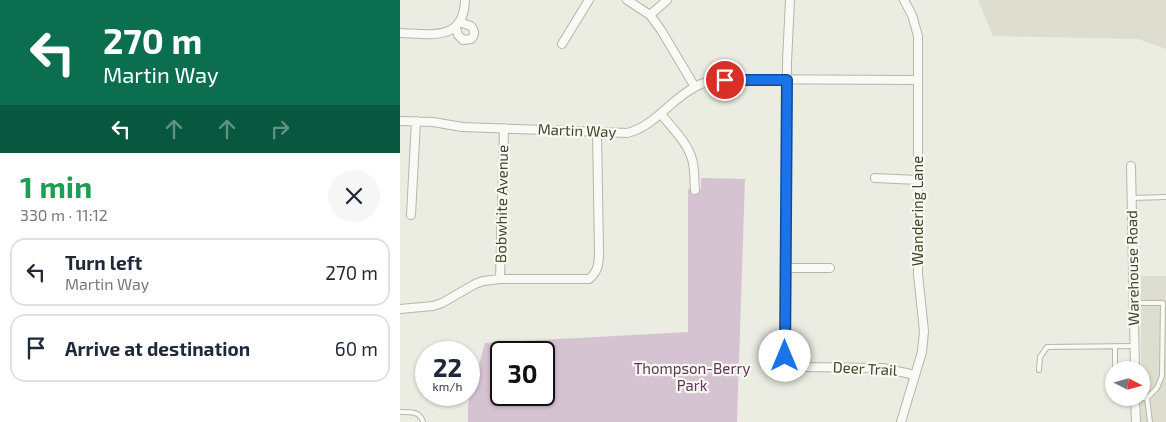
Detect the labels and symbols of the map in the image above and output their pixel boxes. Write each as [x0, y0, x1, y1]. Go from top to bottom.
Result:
pin [704, 59, 746, 101]
street label: Martin Way [537, 120, 617, 140]
street label: Bobwhite Avenue [491, 145, 511, 263]
street label: Wandering Lane [908, 156, 926, 266]
street label: Warehouse Road [1122, 210, 1142, 326]
position arrow [758, 329, 810, 381]
speed limit sign: 30 [490, 341, 555, 406]
street label: Deer Trail [832, 357, 898, 379]
park label: Thompson-Berry Park [634, 359, 750, 394]
north arrow [1105, 361, 1150, 406]

